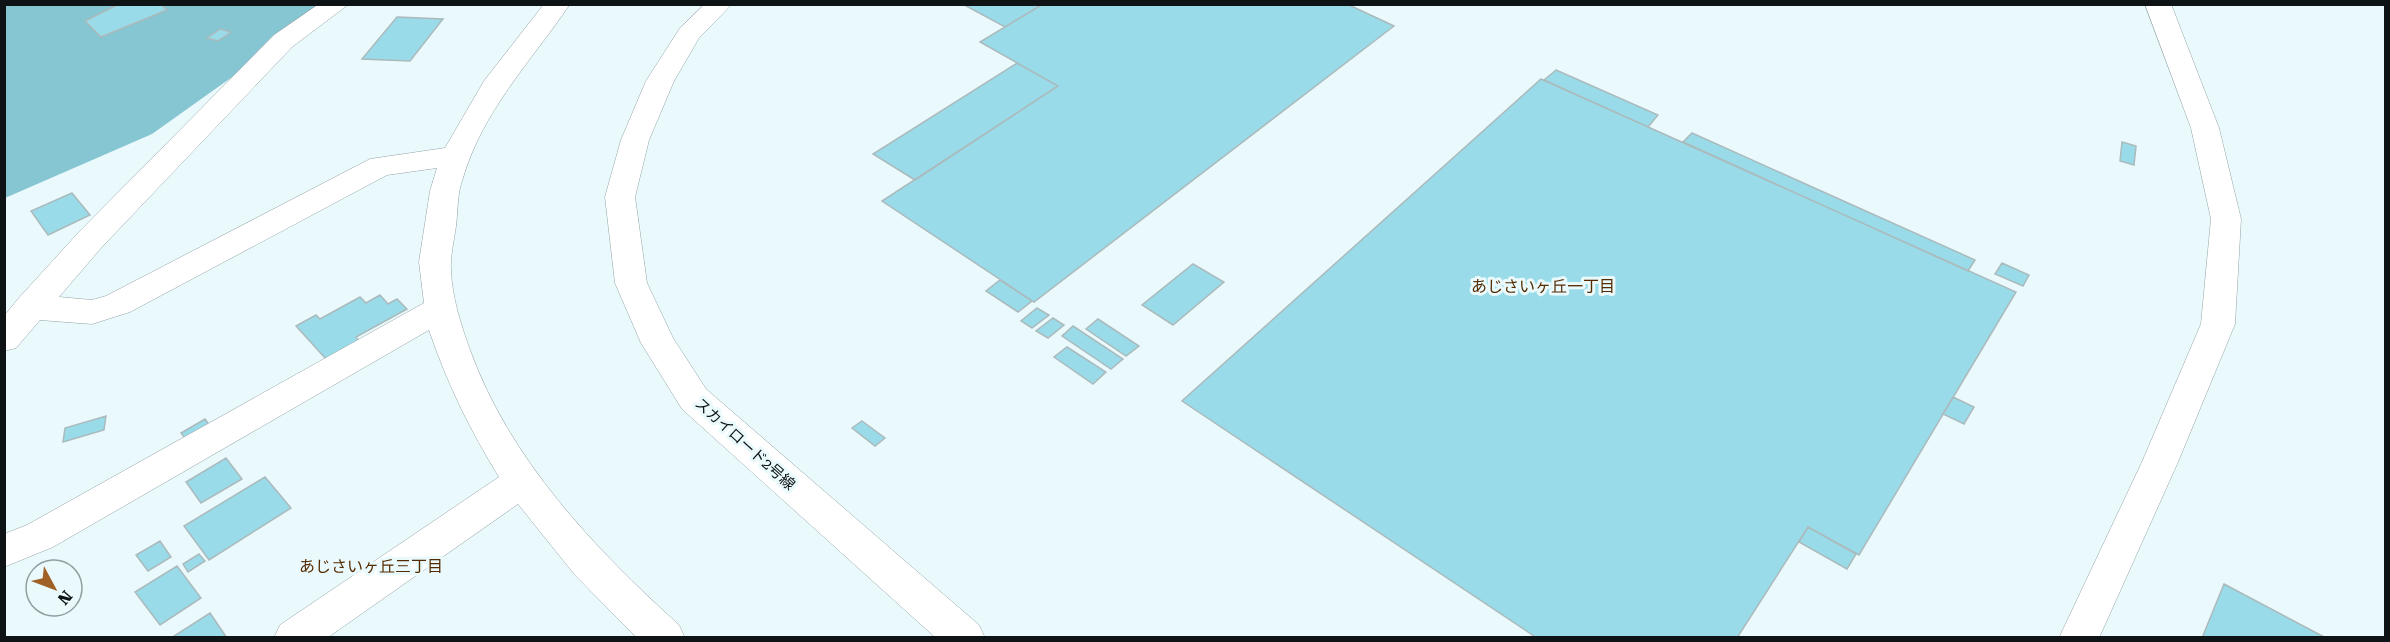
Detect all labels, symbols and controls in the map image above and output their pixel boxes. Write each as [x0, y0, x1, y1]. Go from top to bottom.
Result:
district label: あじさいヶ丘一丁目 [1471, 277, 1615, 296]
street label: スカイロード2号線 [691, 394, 799, 494]
district label: あじさいヶ丘三丁目 [299, 557, 443, 576]
north arrow [24, 558, 84, 618]
text: N [54, 587, 76, 608]

